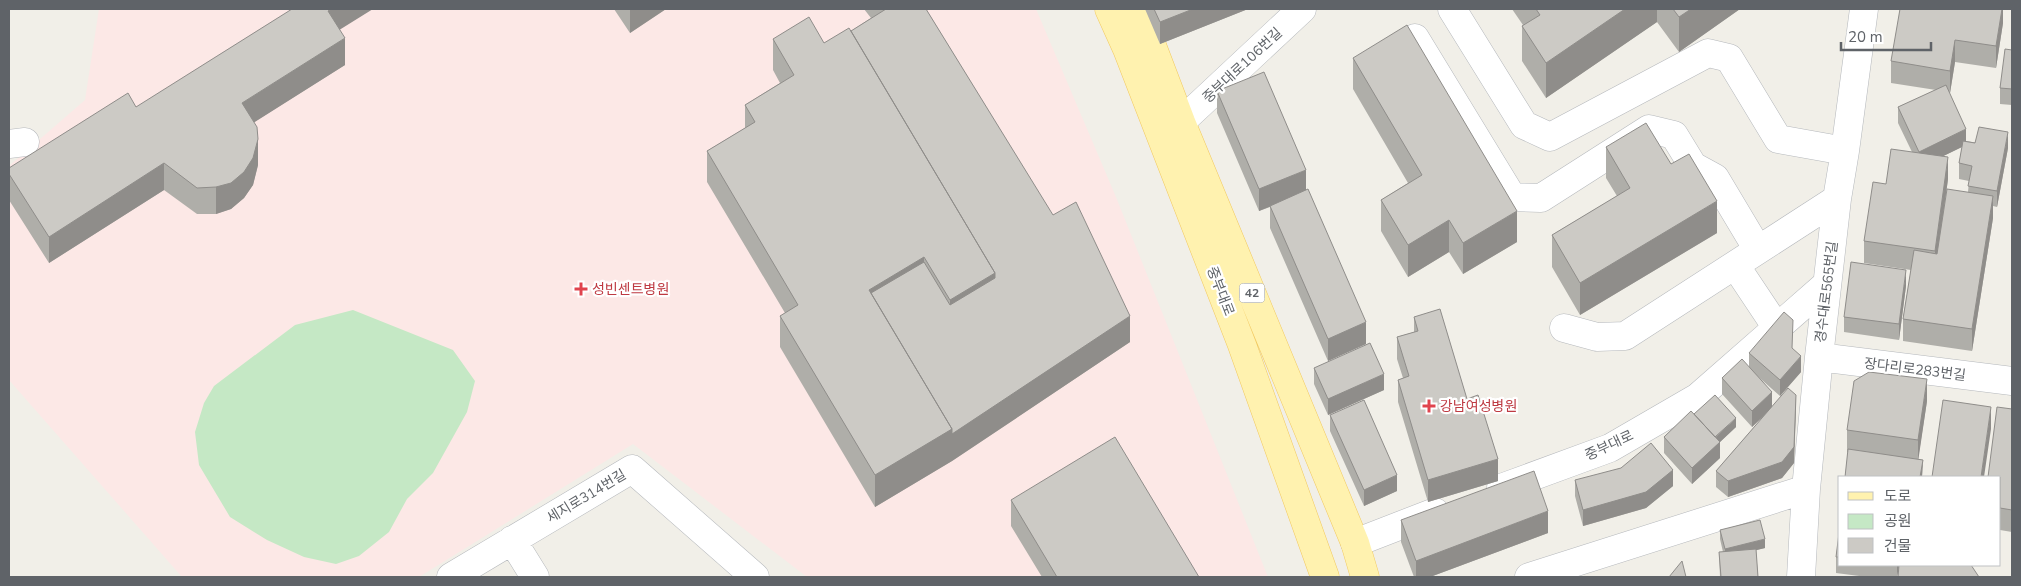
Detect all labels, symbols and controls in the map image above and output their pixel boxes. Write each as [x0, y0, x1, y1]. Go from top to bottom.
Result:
scale bar [1841, 20, 1931, 52]
street label: 중부대로106번길 [1198, 23, 1286, 107]
text: 20 m [1848, 27, 1883, 47]
street label: 경수대로565번길 [1811, 240, 1842, 344]
street label: 중부대로 [1202, 264, 1239, 319]
place label: 성빈센트병원 [592, 280, 669, 299]
marker: 성빈센트병원 [574, 282, 588, 296]
road number: 42 [1240, 284, 1264, 302]
street label: 장다리로283번길 [1863, 354, 1967, 385]
place label: 강남여성병원 [1440, 397, 1517, 416]
marker: 강남여성병원 [1422, 399, 1436, 413]
street label: 중부대로 [1582, 426, 1637, 465]
street label: 세지로314번길 [543, 465, 630, 528]
legend [1838, 476, 2001, 566]
text: 도로 [1884, 486, 1912, 506]
text: 공원 [1884, 511, 1912, 531]
text: 건물 [1884, 536, 1912, 556]

